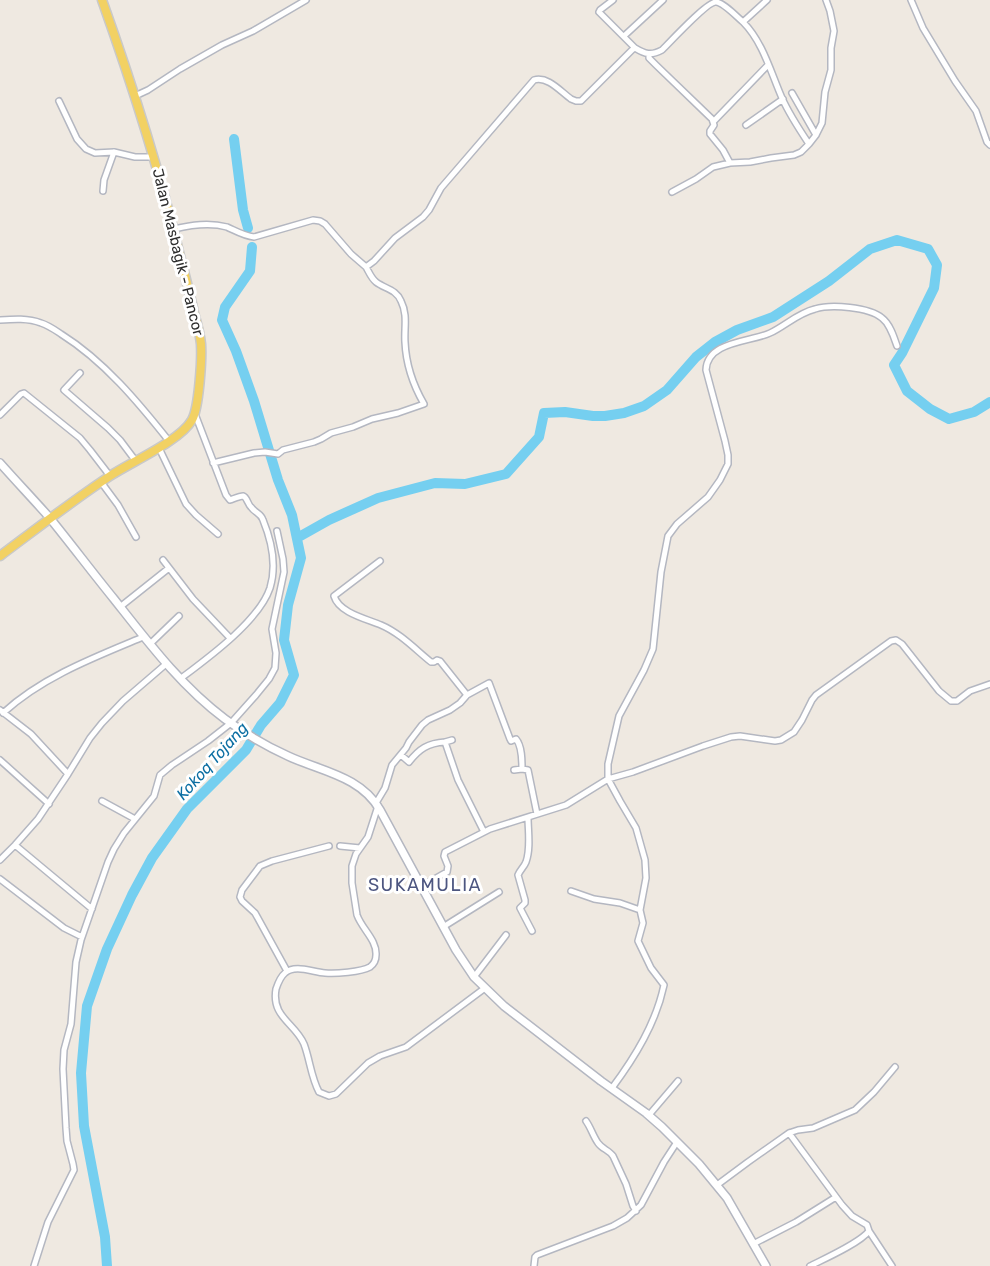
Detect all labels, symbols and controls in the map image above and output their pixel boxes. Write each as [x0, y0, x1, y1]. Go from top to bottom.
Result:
street label: Jalan Masbagik - Pancor [148, 167, 208, 338]
water label: Kokoq Tojang [172, 718, 252, 804]
district label: SUKAMULIA [368, 874, 482, 896]

